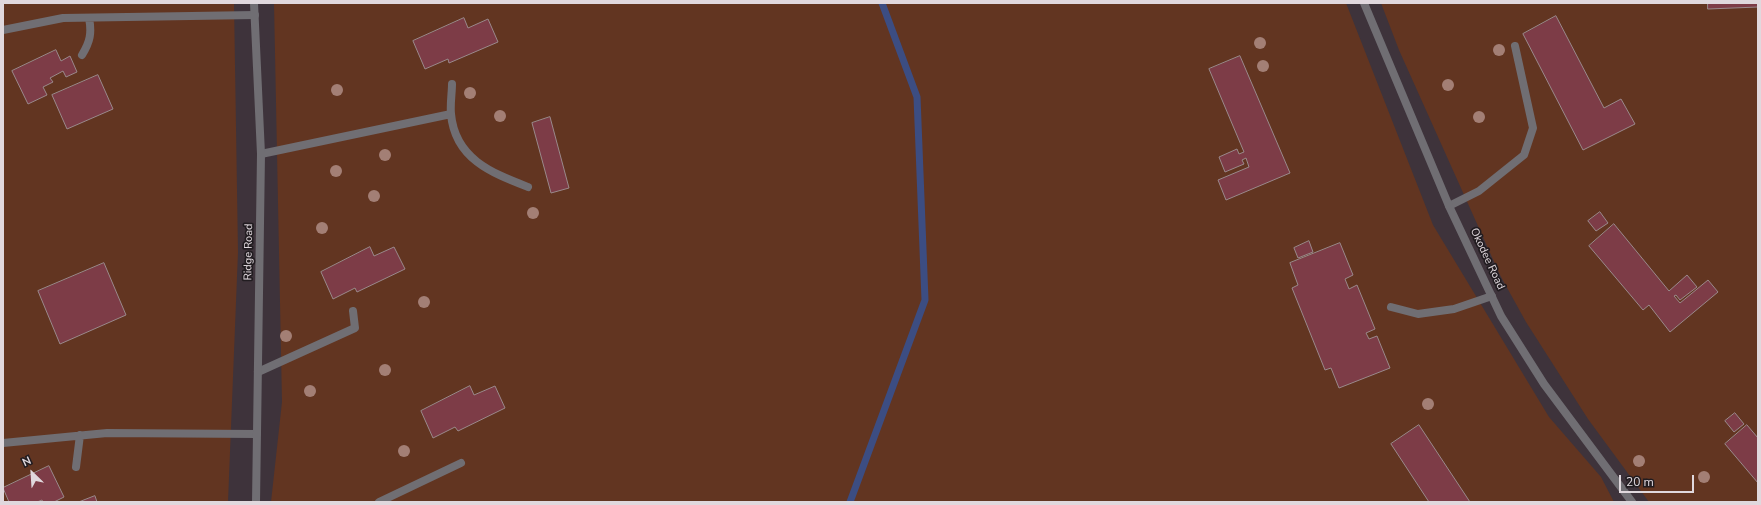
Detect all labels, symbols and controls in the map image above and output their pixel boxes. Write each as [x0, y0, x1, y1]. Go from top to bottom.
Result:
street label: Ridge Road [242, 223, 256, 281]
street label: Okodee Road [1467, 226, 1507, 292]
north arrow [12, 453, 52, 493]
text: N [20, 453, 34, 470]
scale bar [1621, 467, 1696, 493]
text: 20 m [1626, 474, 1654, 490]

